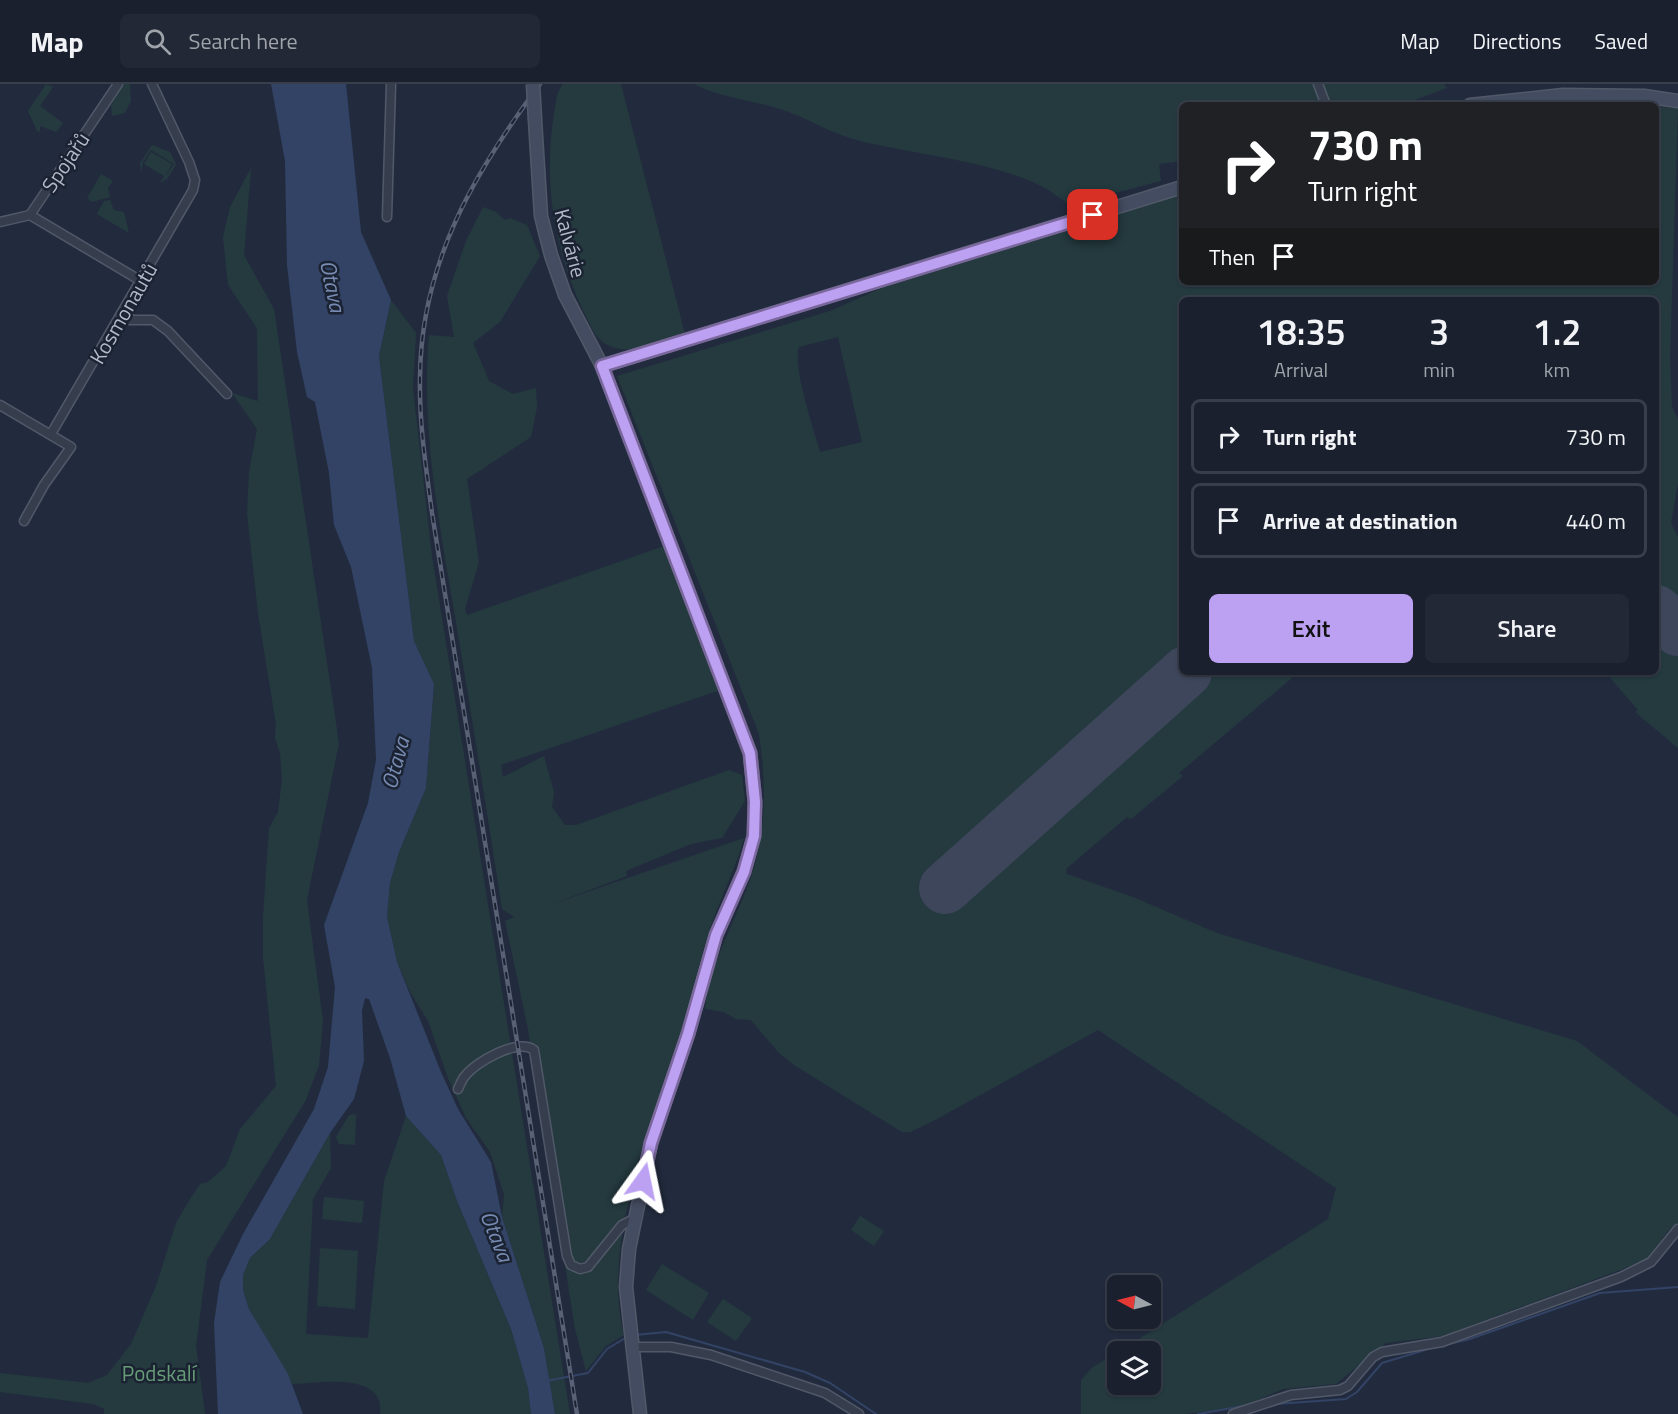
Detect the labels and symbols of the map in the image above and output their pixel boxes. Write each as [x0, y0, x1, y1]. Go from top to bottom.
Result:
street label: Spojařů [33, 125, 97, 199]
pin [1067, 189, 1118, 240]
street label: Kalvárie [546, 205, 596, 281]
street label: Kosmonautů [81, 256, 165, 370]
water label: Otava [311, 257, 356, 317]
water label: Otava [372, 731, 419, 793]
position arrow [611, 1149, 675, 1213]
water label: Otava [471, 1205, 523, 1269]
north arrow [1107, 1275, 1161, 1329]
park label: Podskalí [122, 1357, 198, 1389]

